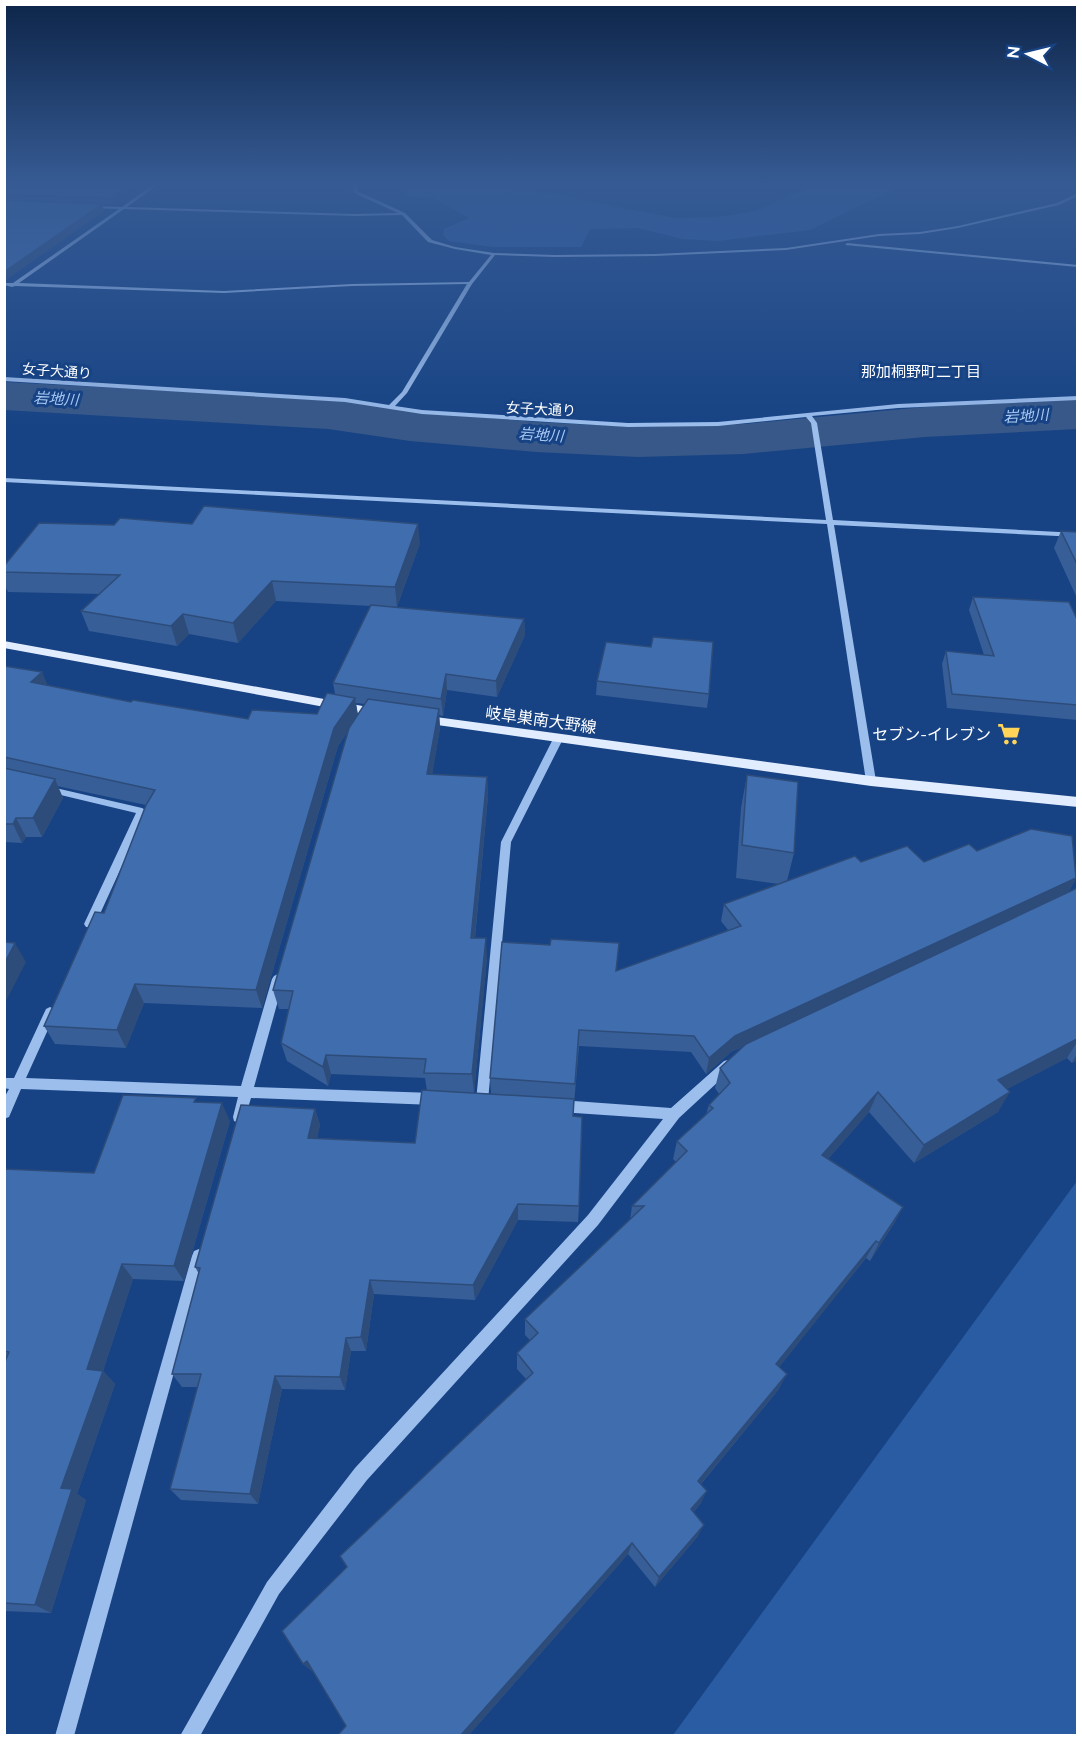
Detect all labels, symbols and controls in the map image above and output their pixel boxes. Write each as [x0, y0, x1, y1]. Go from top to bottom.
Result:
north arrow [998, 24, 1058, 84]
text: N [1003, 45, 1024, 59]
street label: 女子大通り [22, 361, 92, 381]
district label: 那加桐野町二丁目 [861, 363, 981, 381]
water label: 岩地川 [33, 389, 81, 409]
street label: 女子大通り [506, 399, 576, 419]
water label: 岩地川 [1003, 406, 1051, 426]
water label: 岩地川 [518, 424, 566, 446]
street label: 岐阜巣南大野線 [484, 703, 598, 737]
supermarket icon: セブン-イレブン [996, 721, 1022, 747]
place label: セブン-イレブン [872, 725, 991, 744]

